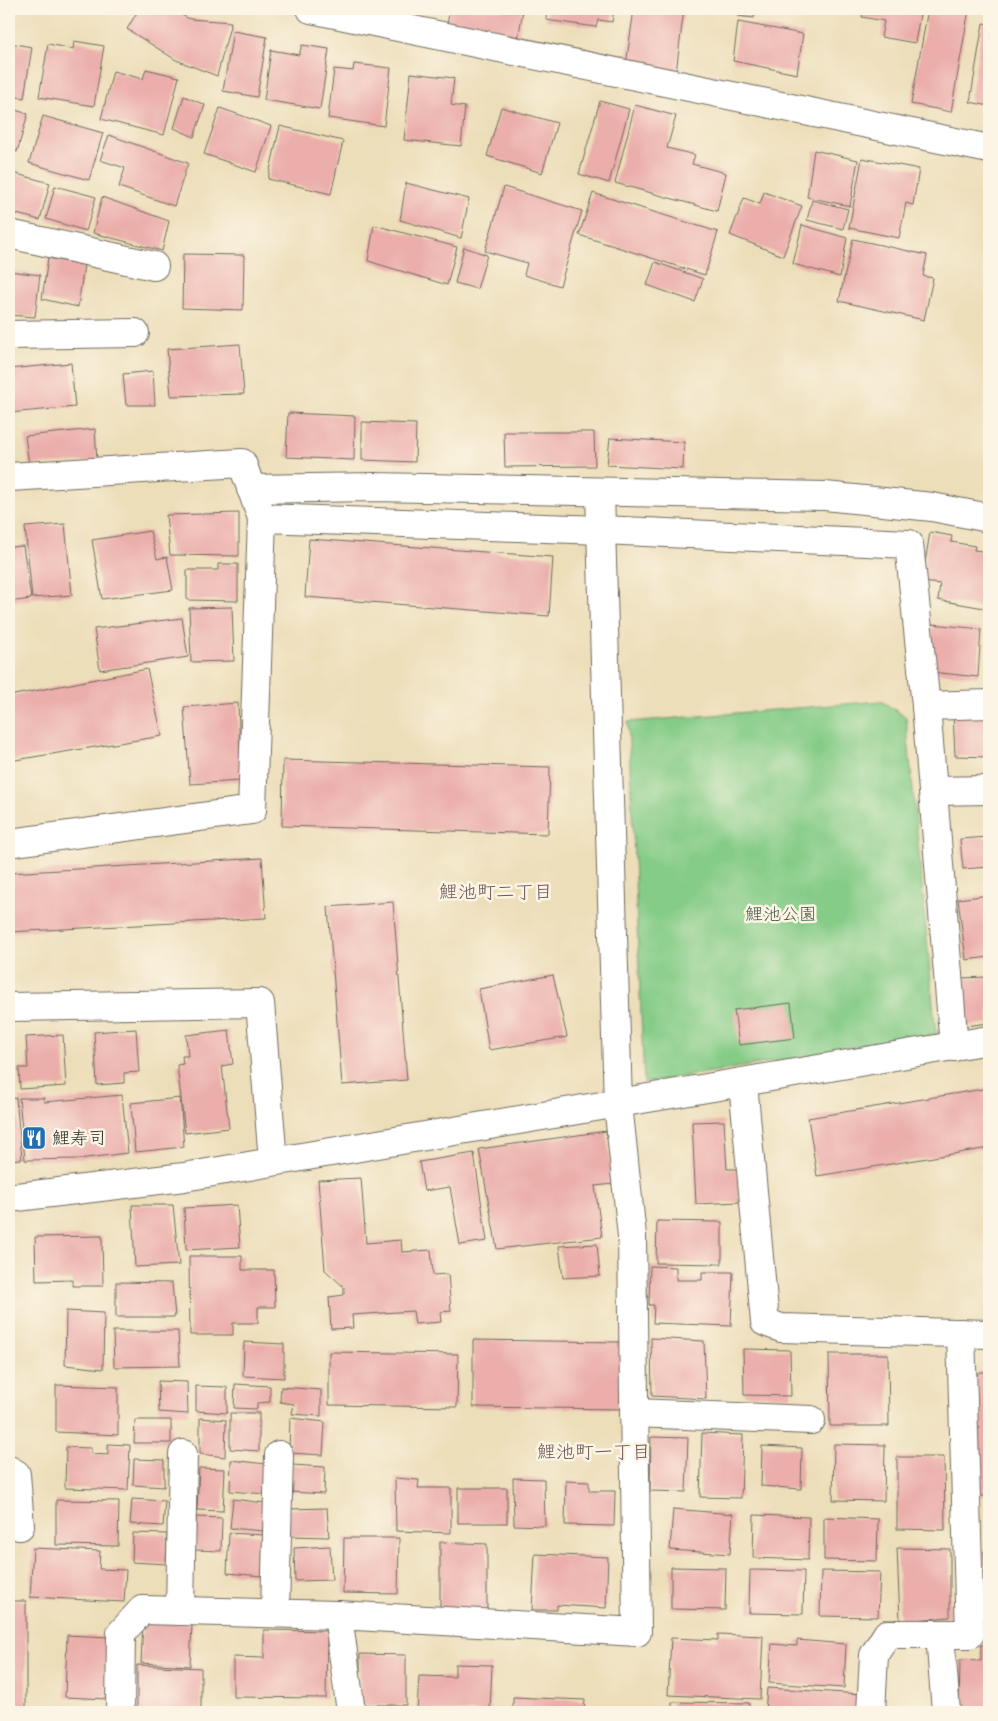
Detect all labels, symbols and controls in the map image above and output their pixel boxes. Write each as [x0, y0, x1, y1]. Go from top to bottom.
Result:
district label: 鯉池町二丁目 [439, 880, 553, 903]
park label: 鯉池公園 [745, 903, 817, 925]
restaurant icon: 鯉寿司 [21, 1125, 47, 1151]
place label: 鯉寿司 [52, 1127, 106, 1149]
district label: 鯉池町一丁目 [537, 1440, 651, 1463]

